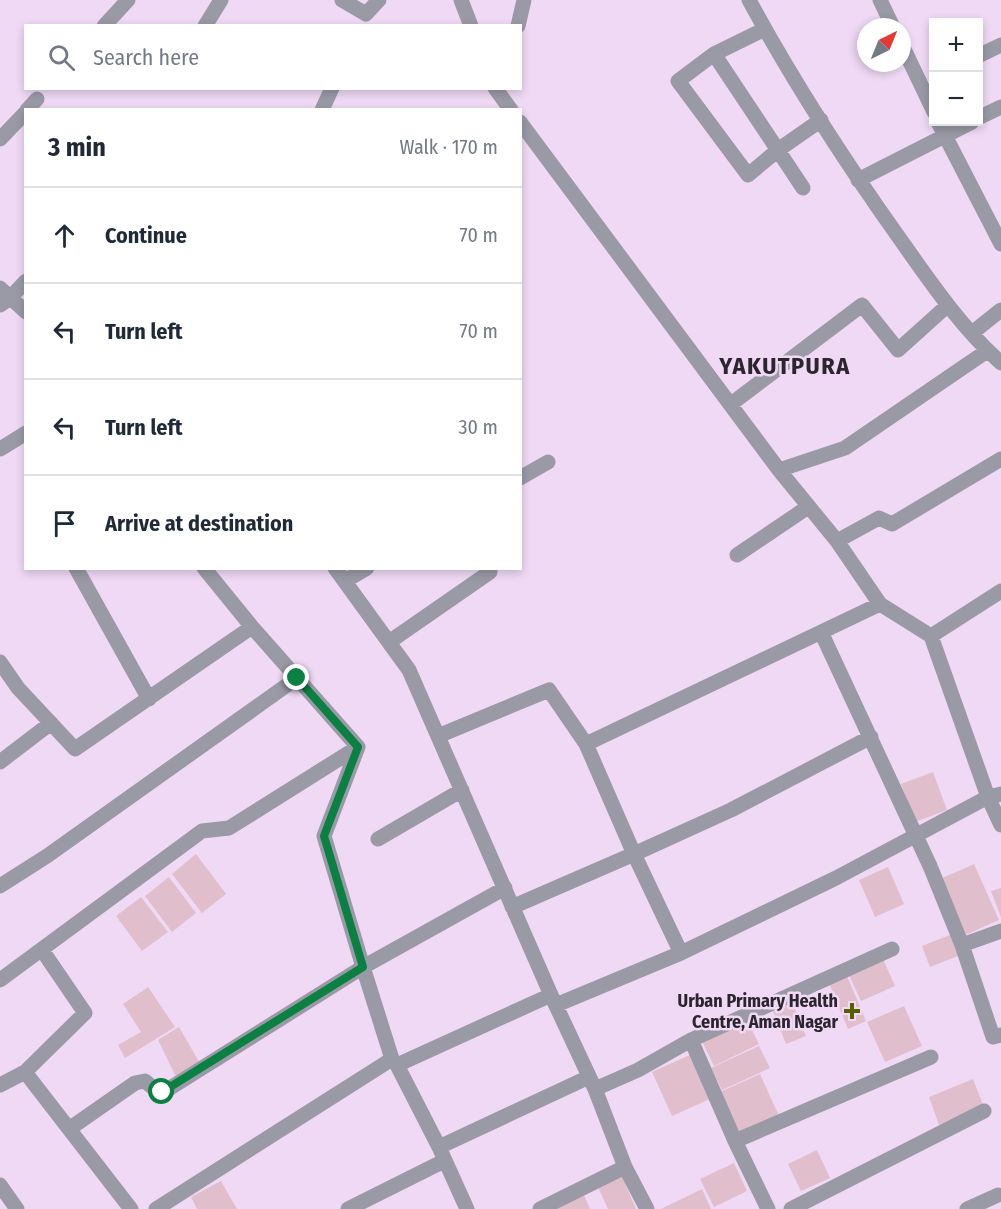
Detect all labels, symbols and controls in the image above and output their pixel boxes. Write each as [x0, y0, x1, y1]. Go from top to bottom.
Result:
north arrow [857, 18, 911, 72]
map controls [929, 18, 983, 126]
button: + [929, 18, 983, 72]
search box [24, 24, 522, 90]
icon: search [45, 41, 78, 74]
text: Search here [93, 44, 199, 71]
button: − [929, 72, 983, 126]
text: 3 min [48, 132, 106, 163]
text: Walk · 170 m [400, 135, 498, 159]
icon: ahead [48, 219, 81, 252]
text: Continue [105, 222, 187, 249]
text: 70 m [460, 223, 498, 247]
icon: left [48, 315, 81, 348]
text: Turn left [105, 318, 183, 345]
text: 70 m [460, 319, 498, 343]
district label: YAKUTPURA [718, 352, 851, 380]
icon: left [48, 411, 81, 444]
text: Turn left [105, 414, 183, 441]
text: 30 m [458, 415, 498, 439]
icon: arrive [48, 507, 81, 540]
text: Arrive at destination [105, 510, 293, 537]
route end [283, 664, 309, 690]
place label: Urban Primary Health Centre, Aman Nagar [678, 990, 838, 1033]
marker: Urban Primary Health Centre, Aman Nagar [843, 1002, 861, 1020]
route start [148, 1078, 174, 1104]

